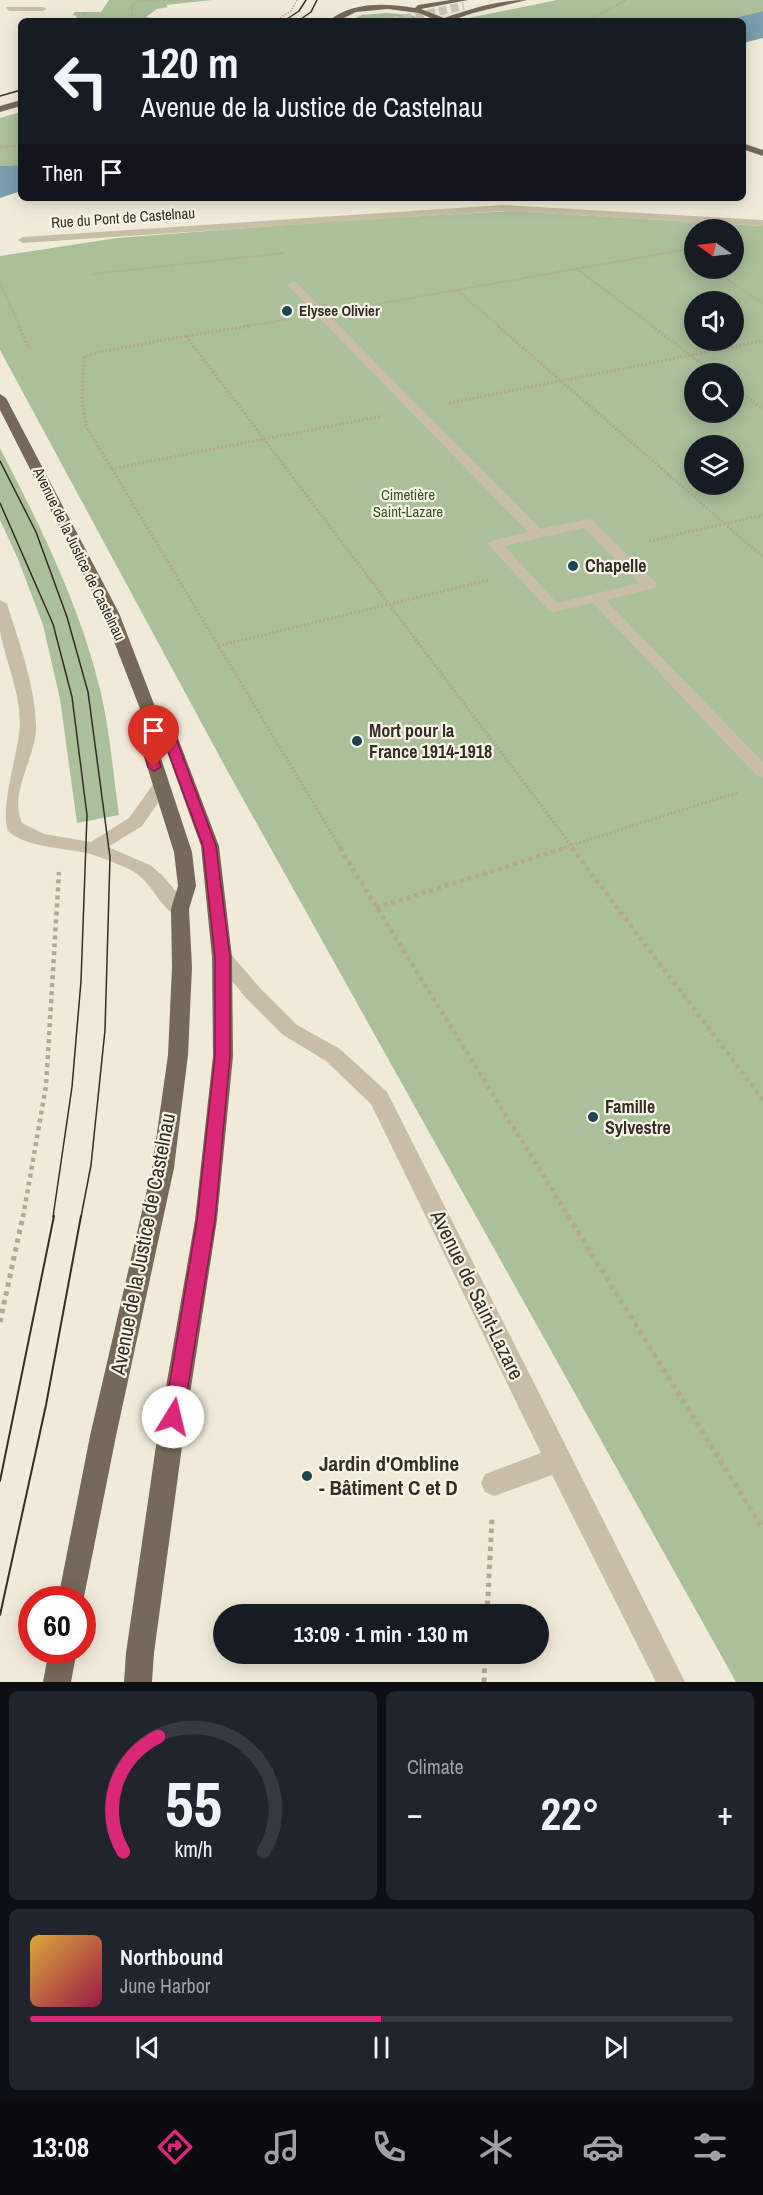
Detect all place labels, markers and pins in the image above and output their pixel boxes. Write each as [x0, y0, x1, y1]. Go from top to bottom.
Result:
place label: Elysee Olivier [299, 300, 380, 321]
marker: Elysee Olivier [280, 304, 294, 318]
place label: Chapelle [585, 553, 647, 578]
marker: Chapelle [566, 559, 580, 573]
pin [128, 705, 179, 767]
place label: Mort pour la France 1914-1918 [369, 718, 492, 764]
marker: Mort pour la France 1914-1918 [350, 734, 364, 748]
place label: Famille Sylvestre [605, 1094, 671, 1140]
marker: Famille Sylvestre [586, 1110, 600, 1124]
place label: Jardin d'Ombline - Bâtiment C et D [319, 1449, 459, 1502]
marker: Jardin d'Ombline - Bâtiment C et D [300, 1469, 314, 1483]

